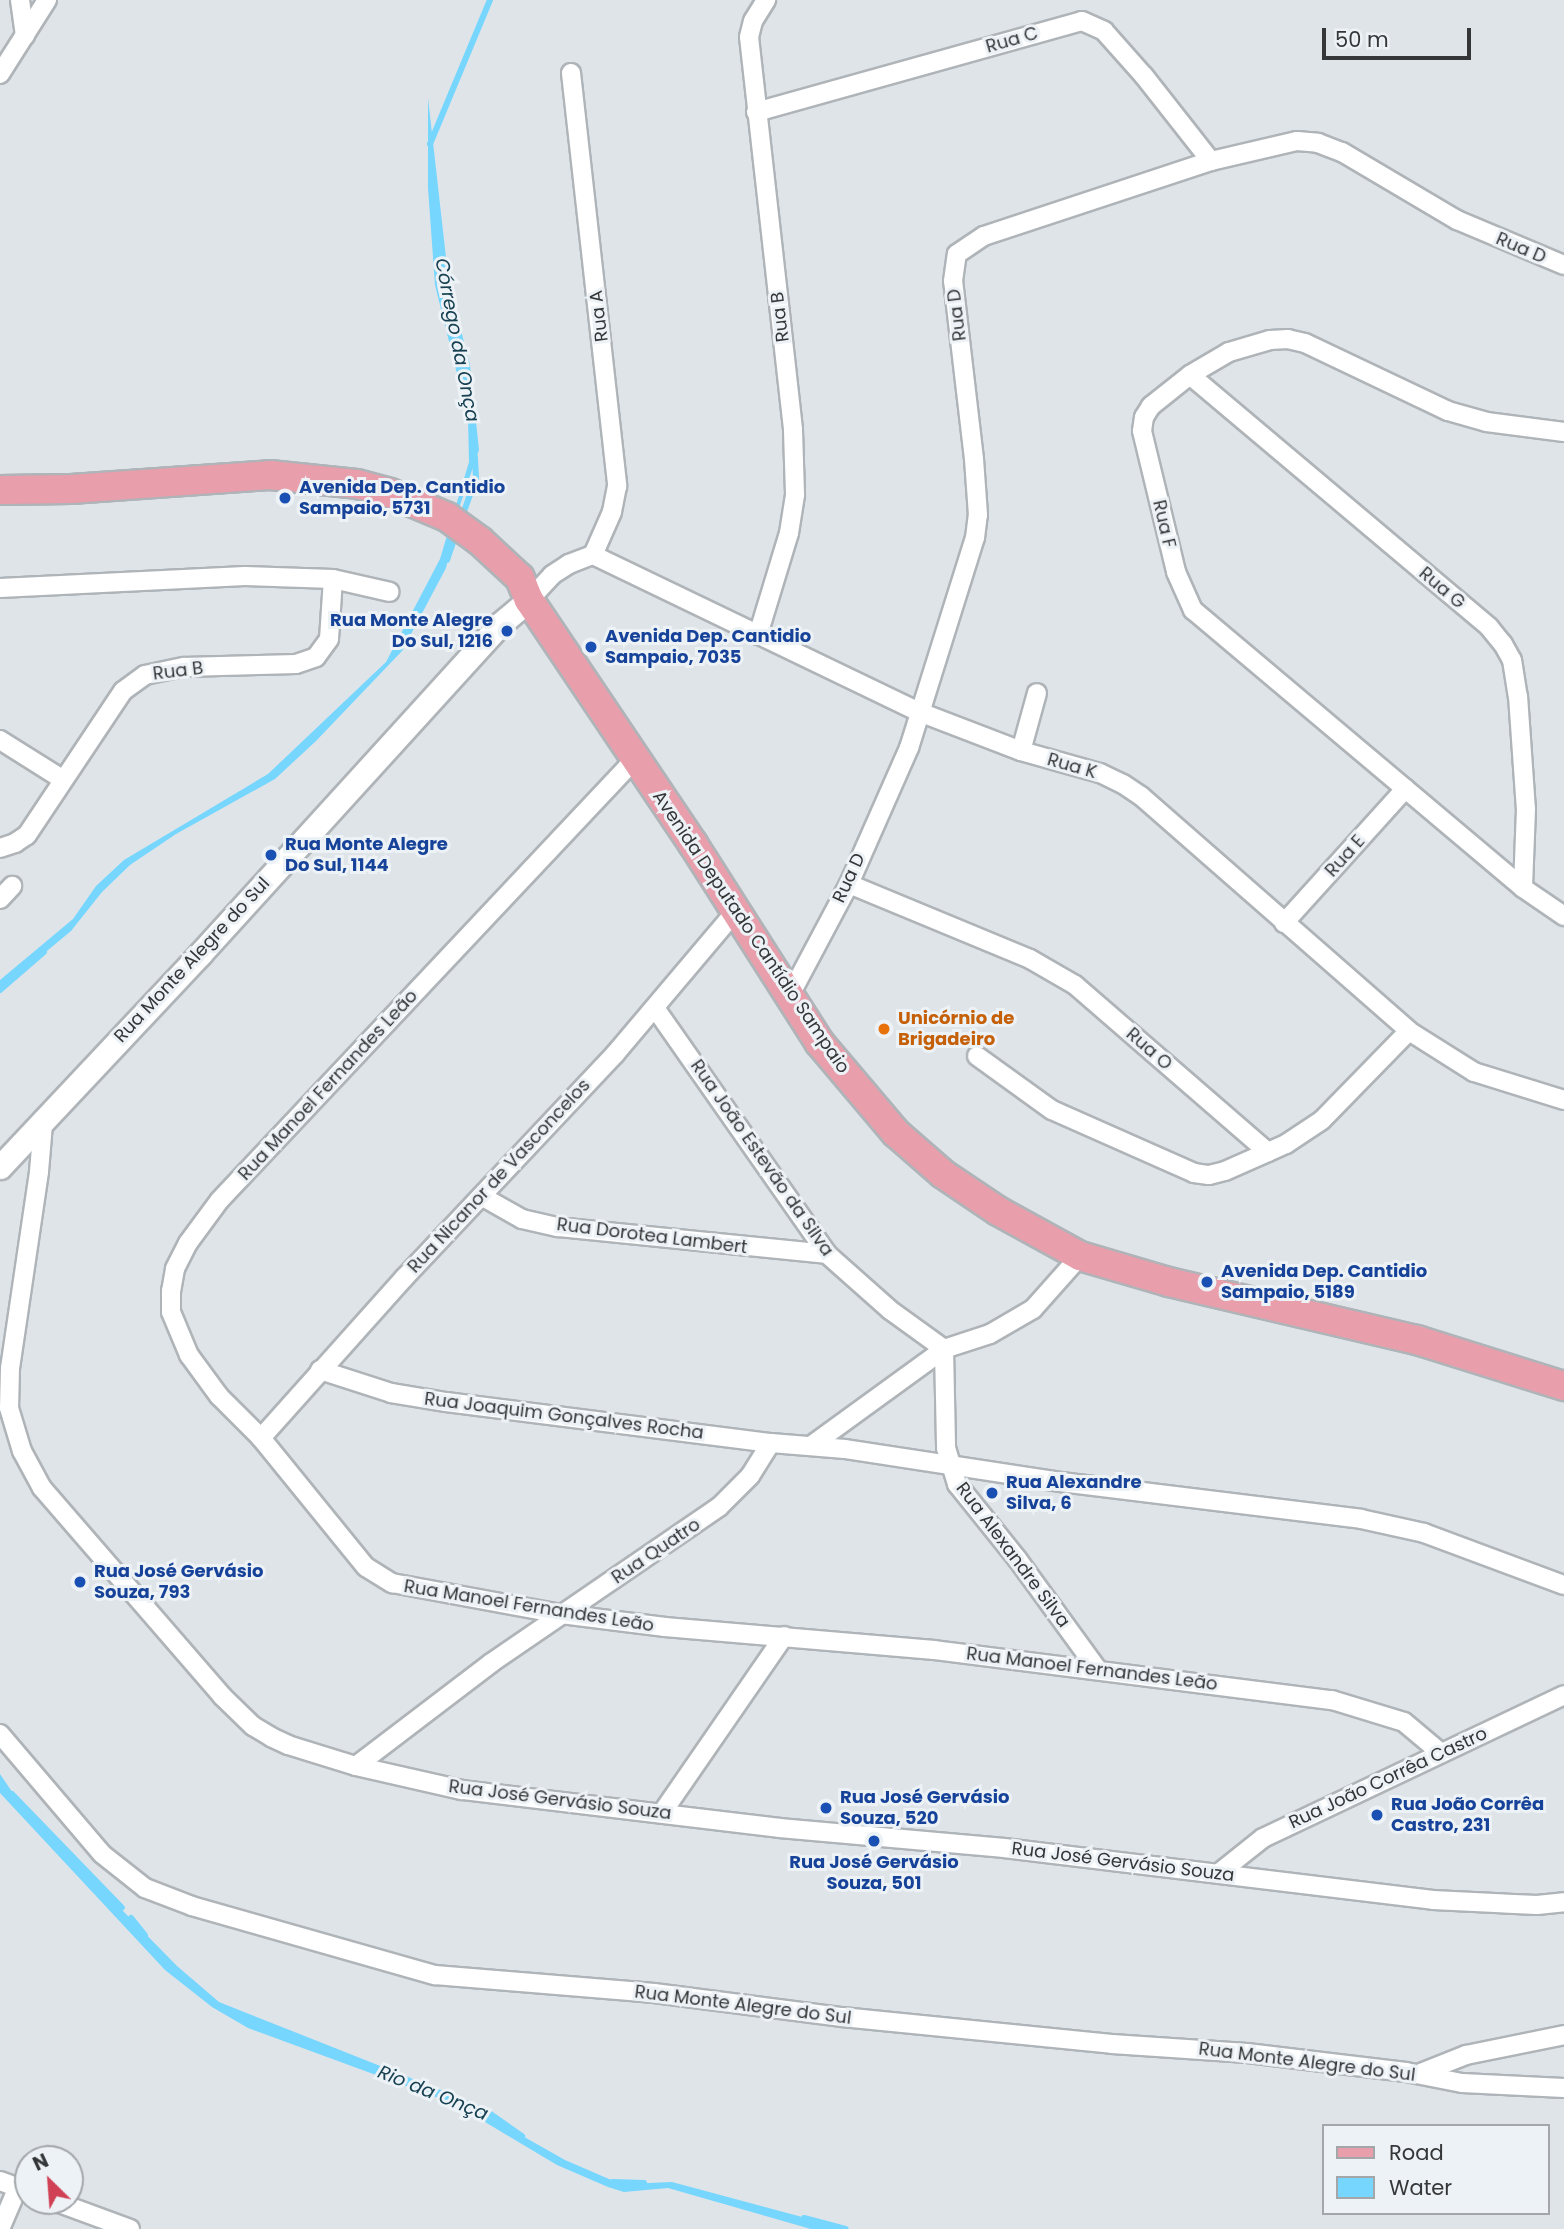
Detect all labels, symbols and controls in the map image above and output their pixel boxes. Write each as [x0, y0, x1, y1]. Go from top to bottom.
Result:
scale bar [1326, 14, 1475, 58]
street label: Rua C [983, 22, 1041, 58]
text: 50 m [1335, 25, 1389, 54]
street label: Rua D [1493, 228, 1549, 268]
water label: Córrego da Onça [430, 256, 484, 424]
street label: Rua D [943, 288, 971, 342]
street label: Rua A [585, 289, 613, 343]
street label: Rua B [766, 291, 794, 343]
place label: Avenida Dep. Cantidio Sampaio, 5731 [299, 477, 505, 520]
marker: Avenida Dep. Cantidio Sampaio, 5731 [277, 490, 293, 506]
street label: Rua F [1148, 498, 1180, 550]
street label: Rua G [1415, 563, 1469, 613]
place label: Rua Monte Alegre Do Sul, 1216 [330, 610, 493, 652]
marker: Rua Monte Alegre Do Sul, 1216 [499, 623, 515, 639]
place label: Avenida Dep. Cantidio Sampaio, 7035 [605, 626, 811, 668]
marker: Avenida Dep. Cantidio Sampaio, 7035 [583, 639, 599, 655]
street label: Rua B [152, 657, 204, 685]
street label: Rua K [1045, 749, 1099, 783]
street label: Avenida Deputado Cantídio Sampaio [648, 787, 854, 1077]
street label: Rua E [1321, 831, 1369, 881]
place label: Rua Monte Alegre Do Sul, 1144 [285, 834, 448, 876]
marker: Rua Monte Alegre Do Sul, 1144 [263, 847, 279, 863]
street label: Rua D [828, 850, 870, 906]
street label: Rua Monte Alegre do Sul [110, 873, 274, 1047]
street label: Rua Manoel Fernandes Leão [234, 985, 422, 1185]
place label: Unicórnio de Brigadeiro [898, 1008, 1014, 1050]
marker: Unicórnio de Brigadeiro [876, 1021, 892, 1037]
street label: Rua O [1122, 1023, 1176, 1075]
street label: Rua João Estevão da Silva [686, 1056, 838, 1260]
street label: Rua Nicanor de Vasconcelos [403, 1074, 595, 1278]
street label: Rua Dorotea Lambert [556, 1214, 748, 1258]
place label: Avenida Dep. Cantidio Sampaio, 5189 [1221, 1261, 1427, 1304]
marker: Avenida Dep. Cantidio Sampaio, 5189 [1199, 1274, 1215, 1290]
street label: Rua Joaquim Gonçalves Rocha [423, 1388, 705, 1444]
place label: Rua Alexandre Silva, 6 [1006, 1472, 1142, 1514]
street label: Rua Alexandre Silva [951, 1478, 1075, 1632]
marker: Rua Alexandre Silva, 6 [984, 1485, 1000, 1501]
street label: Rua Quatro [608, 1514, 704, 1588]
place label: Rua José Gervásio Souza, 793 [94, 1561, 264, 1604]
marker: Rua José Gervásio Souza, 793 [72, 1574, 88, 1590]
street label: Rua Manoel Fernandes Leão [402, 1576, 656, 1636]
street label: Rua Manoel Fernandes Leão [965, 1643, 1219, 1695]
street label: Rua João Corrêa Castro [1285, 1723, 1491, 1833]
street label: Rua José Gervásio Souza [447, 1776, 673, 1824]
place label: Rua José Gervásio Souza, 520 [840, 1787, 1010, 1829]
place label: Rua João Corrêa Castro, 231 [1391, 1794, 1544, 1836]
marker: Rua José Gervásio Souza, 520 [818, 1800, 834, 1816]
marker: Rua João Corrêa Castro, 231 [1369, 1807, 1385, 1823]
marker: Rua José Gervásio Souza, 501 [866, 1833, 882, 1849]
street label: Rua José Gervásio Souza [1010, 1838, 1236, 1886]
place label: Rua José Gervásio Souza, 501 [789, 1852, 959, 1895]
street label: Rua Monte Alegre do Sul [633, 1981, 853, 2029]
street label: Rua Monte Alegre do Sul [1197, 2038, 1417, 2086]
water label: Rio da Onça [375, 2061, 491, 2125]
legend [1322, 2124, 1550, 2215]
text: Road [1389, 2138, 1444, 2167]
north arrow [14, 2145, 84, 2215]
text: N [29, 2147, 53, 2178]
text: Water [1389, 2173, 1452, 2202]

